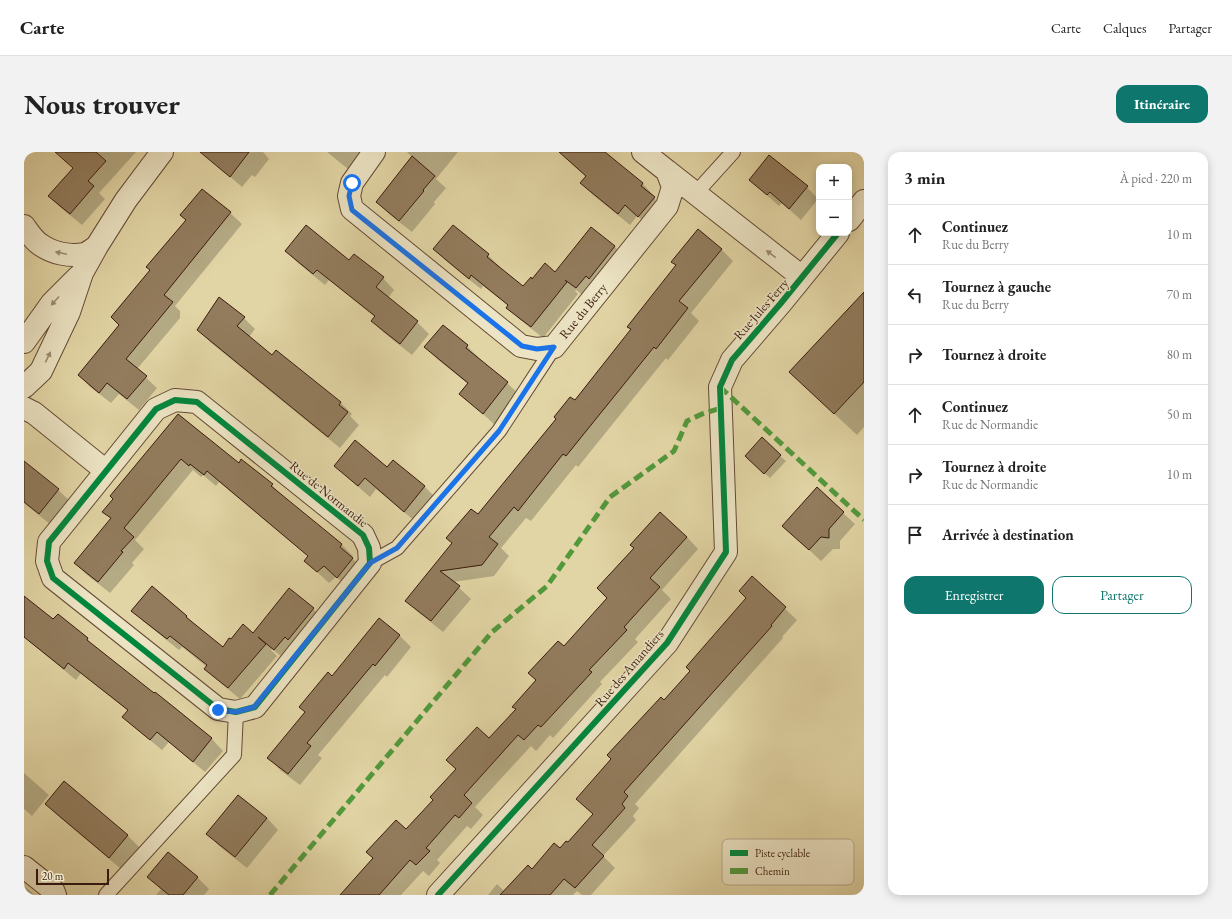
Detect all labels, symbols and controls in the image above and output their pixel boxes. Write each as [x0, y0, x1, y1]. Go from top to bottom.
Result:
text: Carte [20, 15, 64, 40]
text: Carte [1051, 19, 1081, 37]
text: Calques [1103, 19, 1147, 37]
text: Partager [1169, 19, 1212, 37]
button: Itinéraire [1116, 85, 1208, 123]
text: Nous trouver [24, 86, 180, 122]
map controls [816, 164, 852, 236]
button: + [816, 164, 852, 200]
text: 3 min [904, 167, 945, 189]
text: À pied · 220 m [1120, 170, 1192, 187]
route start [343, 174, 361, 192]
button: − [816, 200, 852, 236]
text: Continuez [942, 217, 1008, 236]
icon: ahead [904, 224, 926, 246]
text: 10 m [1167, 226, 1192, 243]
text: Rue du Berry [942, 236, 1009, 253]
one-way arrow [55, 250, 67, 256]
one-way arrow [766, 250, 776, 258]
street label: Rue Jules Ferry [730, 275, 792, 343]
text: Tournez à gauche [942, 277, 1051, 296]
street label: Rue du Berry [555, 279, 611, 342]
icon: left [904, 284, 926, 306]
text: 70 m [1167, 286, 1192, 303]
one-way arrow [50, 296, 60, 306]
text: Rue du Berry [942, 296, 1009, 313]
icon: right [904, 344, 926, 366]
text: Tournez à droite [942, 345, 1046, 364]
text: 80 m [1167, 346, 1192, 363]
one-way arrow [45, 351, 51, 362]
text: Continuez [942, 397, 1008, 416]
icon: ahead [904, 404, 926, 426]
text: 50 m [1167, 406, 1192, 423]
text: Rue de Normandie [942, 416, 1038, 433]
street label: Rue de Normandie [286, 457, 372, 531]
text: Tournez à droite [942, 457, 1046, 476]
icon: right [904, 464, 926, 486]
text: 10 m [1167, 466, 1192, 483]
text: Rue de Normandie [942, 476, 1038, 493]
icon: arrive [904, 524, 926, 546]
text: Arrivée à destination [942, 525, 1074, 544]
button: Enregistrer [904, 576, 1044, 614]
button: Partager [1052, 576, 1192, 614]
street label: Rue des Amandiers [591, 626, 667, 710]
route end [209, 701, 227, 719]
legend [722, 839, 854, 885]
text: Piste cyclable [755, 846, 811, 860]
text: Chemin [755, 864, 790, 878]
scale bar [36, 867, 109, 886]
text: 20 m [42, 869, 63, 883]

